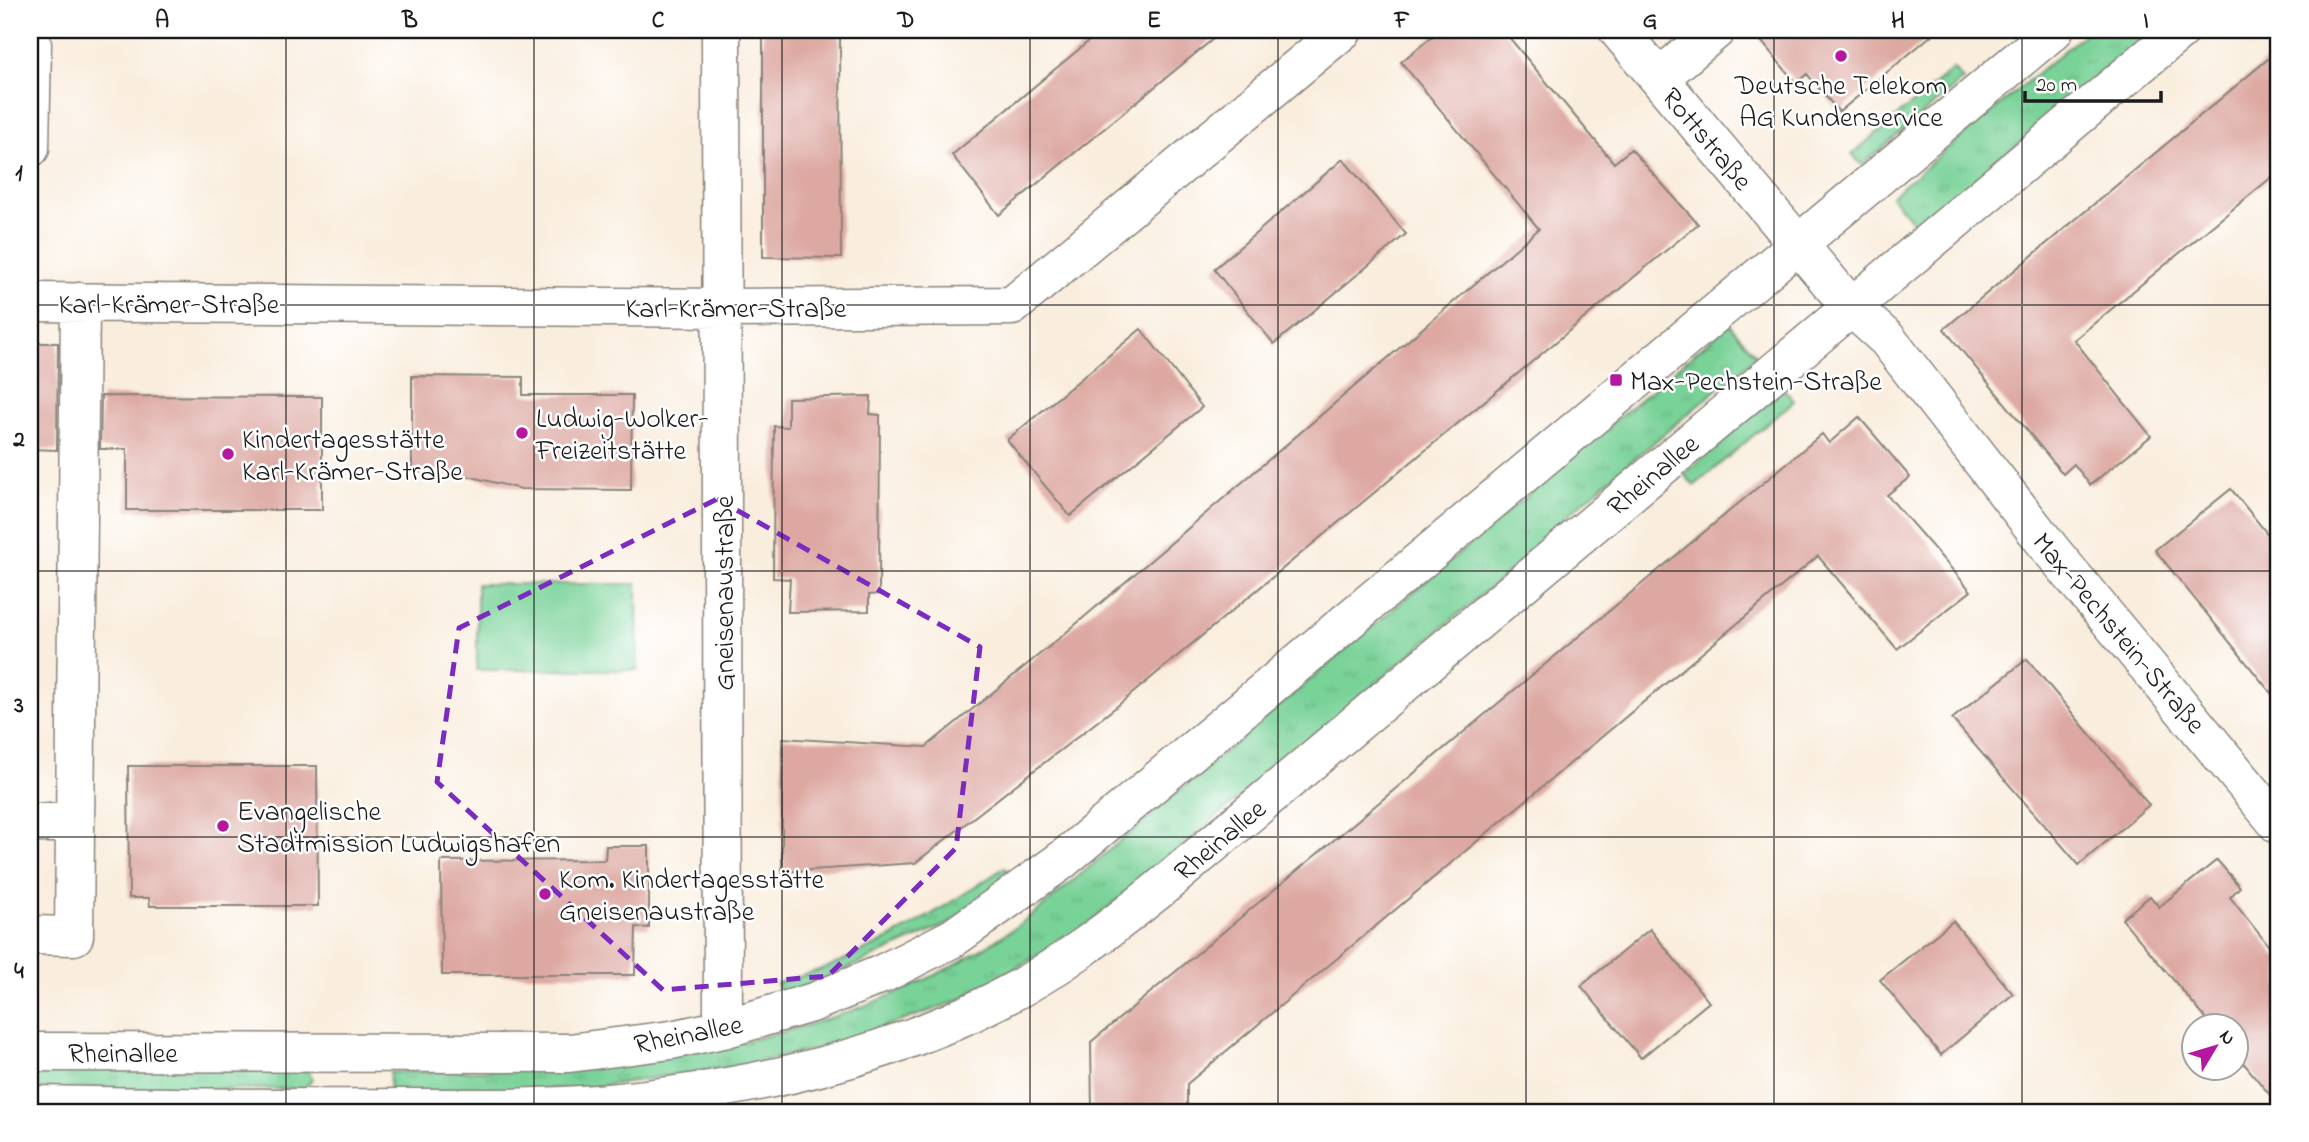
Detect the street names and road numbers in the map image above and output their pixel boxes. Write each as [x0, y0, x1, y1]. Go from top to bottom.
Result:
street label: Rottstraße [1650, 80, 1761, 201]
street label: Karl-Krämer-Straße [59, 286, 280, 327]
street label: Karl-Krämer-Straße [626, 290, 847, 331]
street label: Rheinallee [1599, 425, 1710, 528]
street label: Gneisenaustraße [706, 495, 747, 691]
street label: Max-Pechstein-Straße [2021, 525, 2214, 744]
street label: Rheinallee [1166, 790, 1277, 893]
street label: Rheinallee [631, 1006, 747, 1067]
street label: Rheinallee [68, 1035, 178, 1076]

